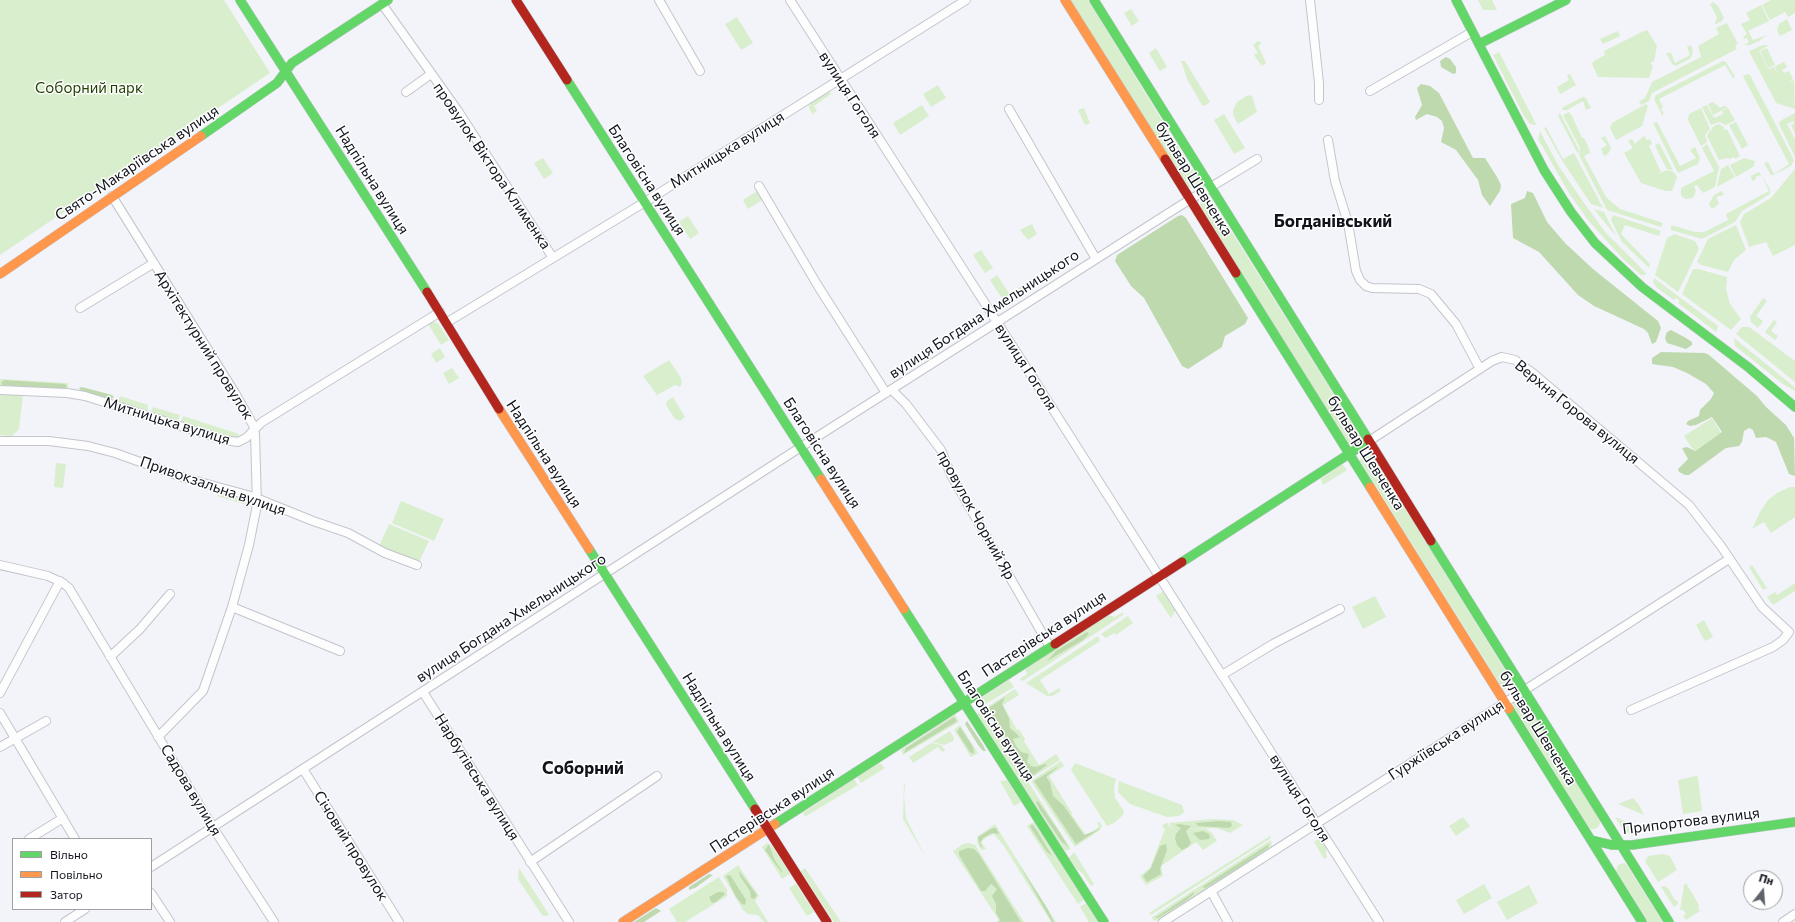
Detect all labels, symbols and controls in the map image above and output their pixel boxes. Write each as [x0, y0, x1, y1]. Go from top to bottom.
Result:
street label: вулиця Гоголя [815, 48, 885, 142]
park label: Соборний парк [35, 79, 143, 97]
street label: провулок Віктора Клименка [429, 79, 555, 253]
street label: Свято-Макаріївська вулиця [52, 101, 222, 225]
street label: Митницька вулиця [667, 108, 787, 192]
street label: бульвар Шевченка [1151, 118, 1237, 240]
street label: Благовісна вулиця [604, 121, 690, 239]
street label: Надпільна вулиця [331, 122, 413, 238]
district label: Богданівський [1274, 211, 1392, 231]
street label: вулиця Богдана Хмельницького [886, 246, 1082, 382]
street label: Архітектурний провулок [151, 267, 257, 423]
street label: вулиця Гоголя [991, 320, 1061, 414]
street label: Верхня Горова вулиця [1511, 356, 1643, 468]
street label: бульвар Шевченка [1323, 392, 1409, 514]
street label: Митницька вулиця [102, 393, 232, 449]
street label: Благовісна вулиця [779, 394, 865, 512]
street label: Надпільна вулиця [502, 397, 586, 511]
street label: провулок Чорний Яр [933, 447, 1019, 583]
street label: Привокзальна вулиця [138, 453, 288, 519]
street label: вулиця Богдана Хмельницького [413, 550, 609, 686]
street label: Пастерівська вулиця [978, 587, 1110, 681]
street label: Благовісна вулиця [953, 667, 1039, 785]
street label: бульвар Шевченка [1495, 667, 1581, 789]
street label: Надпільна вулиця [678, 669, 760, 785]
street label: Гуржіївська вулиця [1385, 696, 1507, 784]
street label: Нарбутівська вулиця [431, 710, 523, 844]
street label: Садова вулиця [157, 741, 225, 839]
street label: вулиця Гоголя [1266, 751, 1334, 845]
district label: Соборний [542, 758, 624, 778]
street label: Пастерівська вулиця [706, 763, 838, 857]
street label: Січовий провулок [310, 788, 392, 904]
street label: Припортова вулиця [1621, 804, 1761, 838]
legend [12, 838, 152, 910]
text: Вільно [50, 847, 88, 861]
text: Повільно [50, 867, 103, 881]
north arrow [1743, 870, 1783, 910]
text: Пн [1757, 871, 1775, 887]
text: Затор [50, 887, 83, 901]

